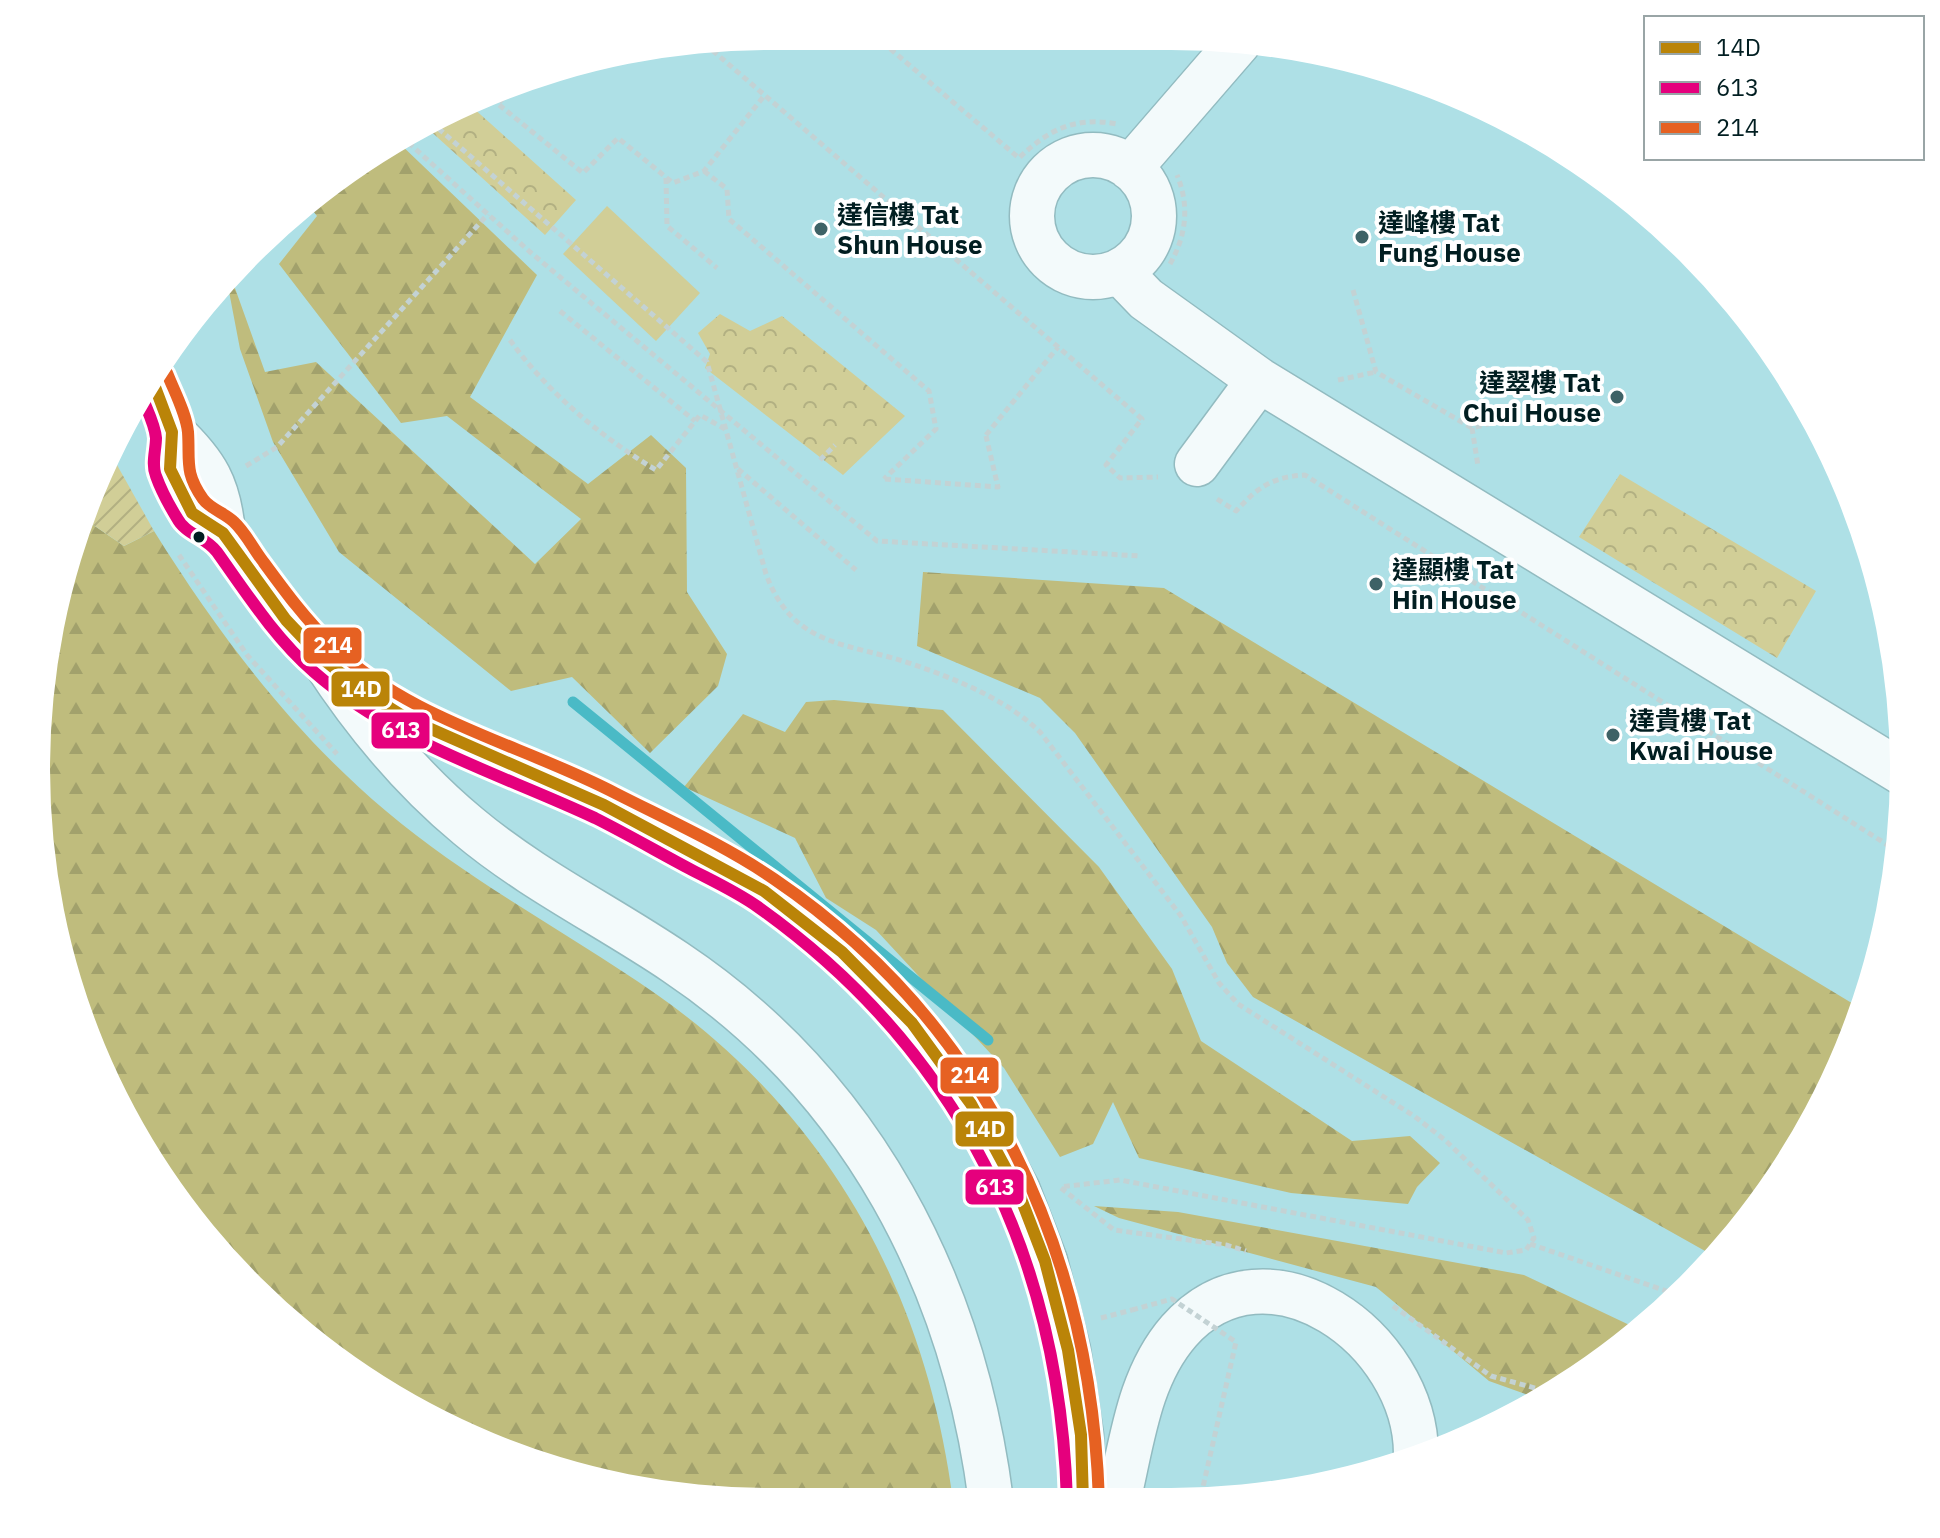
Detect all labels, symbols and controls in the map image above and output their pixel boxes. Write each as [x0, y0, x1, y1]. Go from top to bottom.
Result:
legend [1644, 16, 1924, 160]
text: 14D [1716, 31, 1761, 63]
text: 613 [1716, 71, 1759, 103]
text: 214 [1716, 111, 1759, 143]
place label: 達信樓 Tat Shun House [837, 197, 983, 261]
place label: 達峰樓 Tat Fung House [1378, 205, 1521, 269]
marker: 達信樓 Tat Shun House [812, 220, 830, 238]
marker: 達峰樓 Tat Fung House [1353, 228, 1371, 246]
place label: 達翠樓 Tat Chui House [1463, 365, 1601, 429]
marker: 達翠樓 Tat Chui House [1608, 388, 1626, 406]
unlabelled marker [191, 529, 207, 545]
place label: 達顯樓 Tat Hin House [1392, 552, 1517, 616]
marker: 達顯樓 Tat Hin House [1367, 575, 1385, 593]
line badge: 214 [302, 626, 363, 665]
text: 214 [313, 630, 353, 659]
line badge: 14D [330, 670, 391, 708]
text: 14D [340, 674, 382, 703]
place label: 達貴樓 Tat Kwai House [1629, 703, 1773, 767]
line badge: 613 [370, 711, 431, 750]
text: 613 [381, 715, 421, 744]
marker: 達貴樓 Tat Kwai House [1604, 726, 1622, 744]
line badge: 214 [939, 1056, 1000, 1095]
text: 214 [950, 1060, 990, 1089]
line badge: 14D [954, 1110, 1015, 1148]
text: 14D [964, 1114, 1006, 1143]
line badge: 613 [964, 1168, 1025, 1206]
text: 613 [975, 1172, 1015, 1201]

